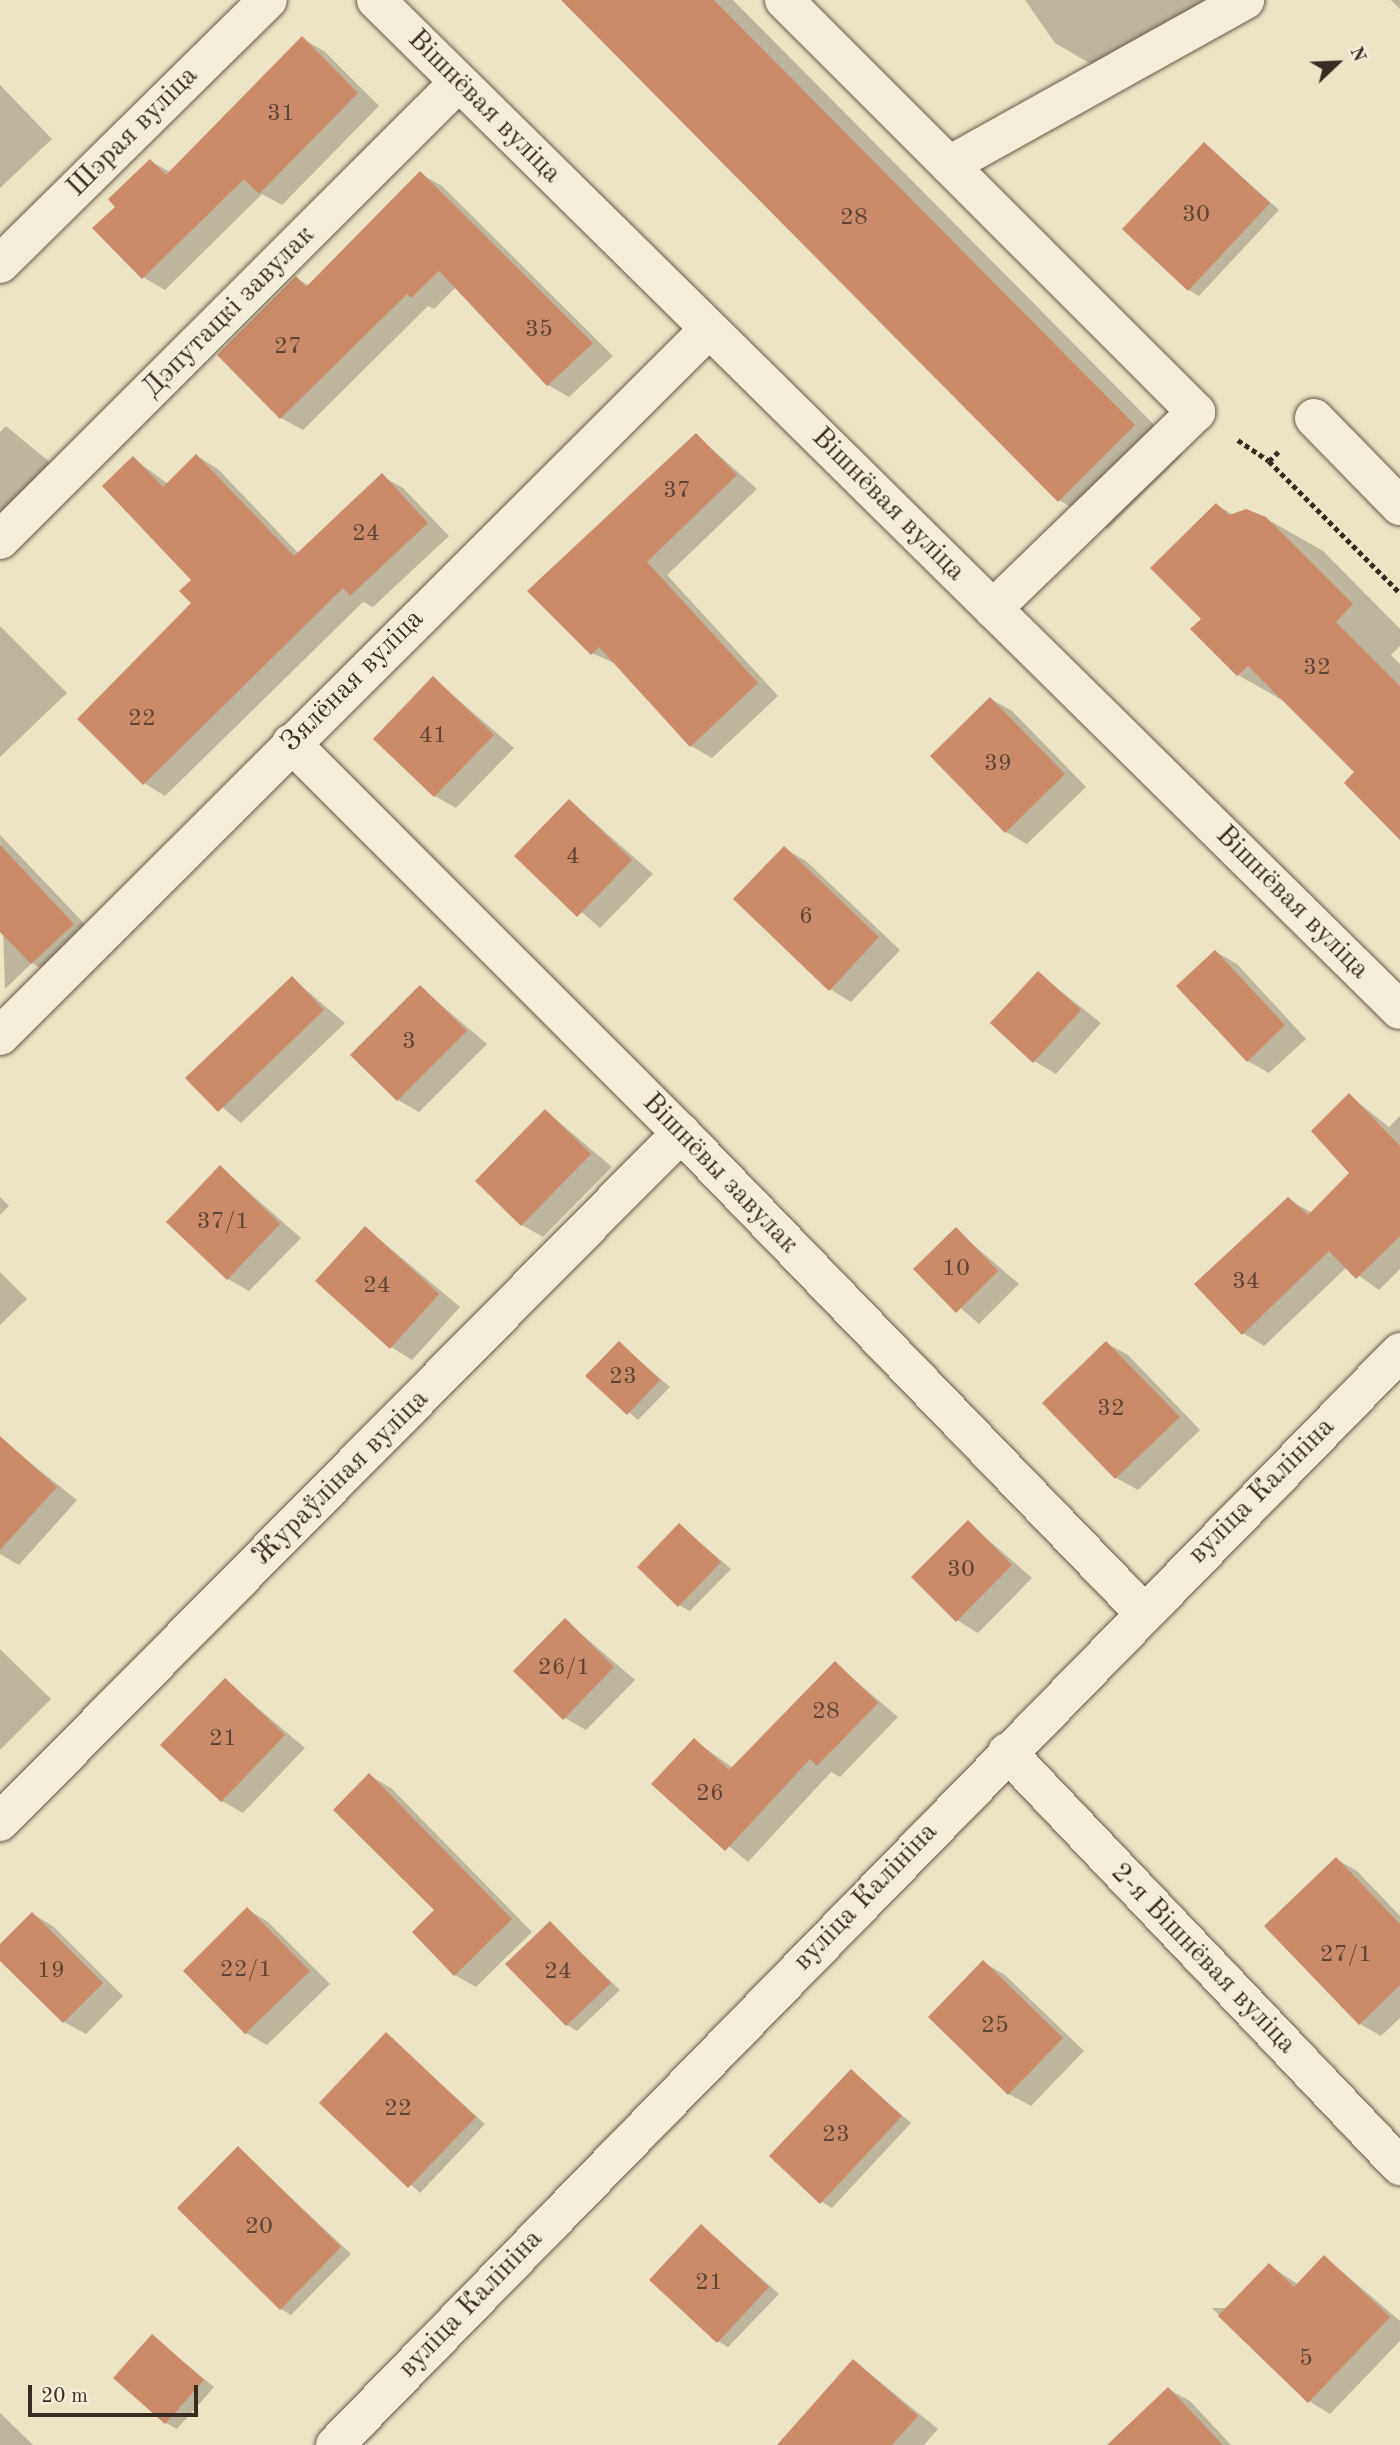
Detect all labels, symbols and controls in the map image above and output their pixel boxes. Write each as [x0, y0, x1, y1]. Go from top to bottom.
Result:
street label: Вішнёвая вуліца [400, 23, 568, 191]
north arrow [1302, 28, 1372, 98]
text: N [1345, 44, 1368, 65]
street label: Шэрая вуліца [60, 59, 206, 205]
house number: 31 [267, 101, 295, 129]
house number: 30 [1182, 202, 1210, 230]
house number: 28 [840, 205, 868, 233]
street label: Дэпутацкі завулак [136, 219, 322, 405]
house number: 35 [525, 317, 553, 345]
house number: 27 [274, 334, 302, 362]
street label: Вішнёвая вуліца [804, 421, 972, 589]
house number: 37 [663, 478, 691, 506]
house number: 24 [352, 521, 380, 549]
street label: Зялёная вуліца [275, 603, 431, 759]
house number: 32 [1303, 655, 1331, 683]
house number: 22 [128, 706, 156, 734]
house number: 41 [419, 723, 447, 751]
house number: 39 [984, 751, 1012, 779]
street label: Вішнёвая вуліца [1208, 819, 1376, 987]
house number: 4 [566, 844, 580, 872]
house number: 6 [799, 904, 813, 932]
house number: 3 [402, 1029, 416, 1057]
street label: Вішнёвы завулак [635, 1086, 805, 1262]
house number: 37/1 [197, 1209, 249, 1237]
house number: 10 [942, 1256, 970, 1284]
house number: 34 [1232, 1269, 1260, 1297]
house number: 24 [363, 1273, 391, 1301]
house number: 23 [609, 1364, 637, 1392]
street label: Жураўліная вуліца [246, 1383, 436, 1573]
house number: 32 [1097, 1396, 1125, 1424]
street label: вуліца Калініна [1182, 1411, 1342, 1571]
house number: 30 [947, 1557, 975, 1585]
house number: 26/1 [538, 1655, 590, 1683]
house number: 28 [812, 1699, 840, 1727]
house number: 21 [209, 1726, 237, 1754]
house number: 26 [696, 1781, 724, 1809]
street label: вуліца Калініна [787, 1816, 945, 1978]
street label: 2-я Вішнёвая вуліца [1103, 1856, 1303, 2062]
house number: 27/1 [1320, 1942, 1372, 1970]
house number: 22/1 [220, 1957, 272, 1985]
house number: 19 [37, 1958, 65, 1986]
house number: 24 [544, 1959, 572, 1987]
house number: 25 [981, 2013, 1009, 2041]
house number: 22 [384, 2096, 412, 2124]
house number: 23 [822, 2122, 850, 2150]
house number: 20 [245, 2214, 273, 2242]
street label: вуліца Калініна [392, 2223, 550, 2385]
house number: 21 [695, 2270, 723, 2298]
house number: 5 [1299, 2346, 1313, 2374]
scale bar [32, 2372, 201, 2416]
text: 20 m [41, 2386, 88, 2407]

